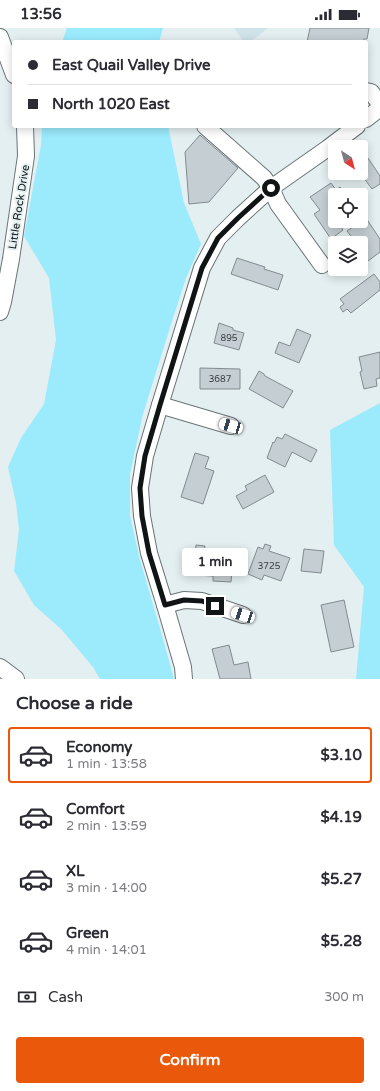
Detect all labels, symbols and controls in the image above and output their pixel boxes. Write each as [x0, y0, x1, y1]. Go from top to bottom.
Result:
text: 13:56 [20, 5, 62, 23]
text: East Quail Valley Drive [52, 56, 210, 74]
text: North 1020 East [52, 95, 170, 113]
north arrow [328, 140, 368, 180]
map controls [328, 140, 368, 276]
street label: Little Rock Drive [6, 164, 32, 250]
route start [262, 179, 280, 197]
button: locate [328, 188, 368, 228]
button: layers [328, 236, 368, 276]
house number: 895 [221, 333, 238, 344]
house number: 3687 [209, 374, 232, 385]
car [218, 417, 244, 435]
callout: 1 min [182, 548, 248, 576]
text: 1 min [198, 554, 232, 570]
house number: 3725 [258, 561, 281, 572]
route end [206, 597, 224, 615]
car [230, 606, 256, 624]
text: Choose a ride [16, 692, 133, 714]
icon: car [18, 737, 54, 773]
text: Economy [66, 738, 132, 756]
text: $3.10 [321, 746, 362, 764]
text: 1 min · 13:58 [66, 756, 147, 772]
icon: car [18, 799, 54, 835]
text: Comfort [66, 800, 125, 818]
text: $4.19 [321, 808, 362, 826]
text: 2 min · 13:59 [66, 818, 147, 834]
icon: car [18, 861, 54, 897]
text: XL [66, 862, 85, 880]
text: $5.27 [321, 870, 362, 888]
text: 3 min · 14:00 [66, 880, 147, 896]
icon: car [18, 923, 54, 959]
text: Green [66, 924, 109, 942]
text: $5.28 [321, 932, 362, 950]
text: 4 min · 14:01 [66, 942, 147, 958]
icon: cash [16, 986, 38, 1008]
text: Cash [48, 988, 83, 1006]
text: 300 m [324, 989, 364, 1005]
button: Confirm [16, 1037, 364, 1083]

